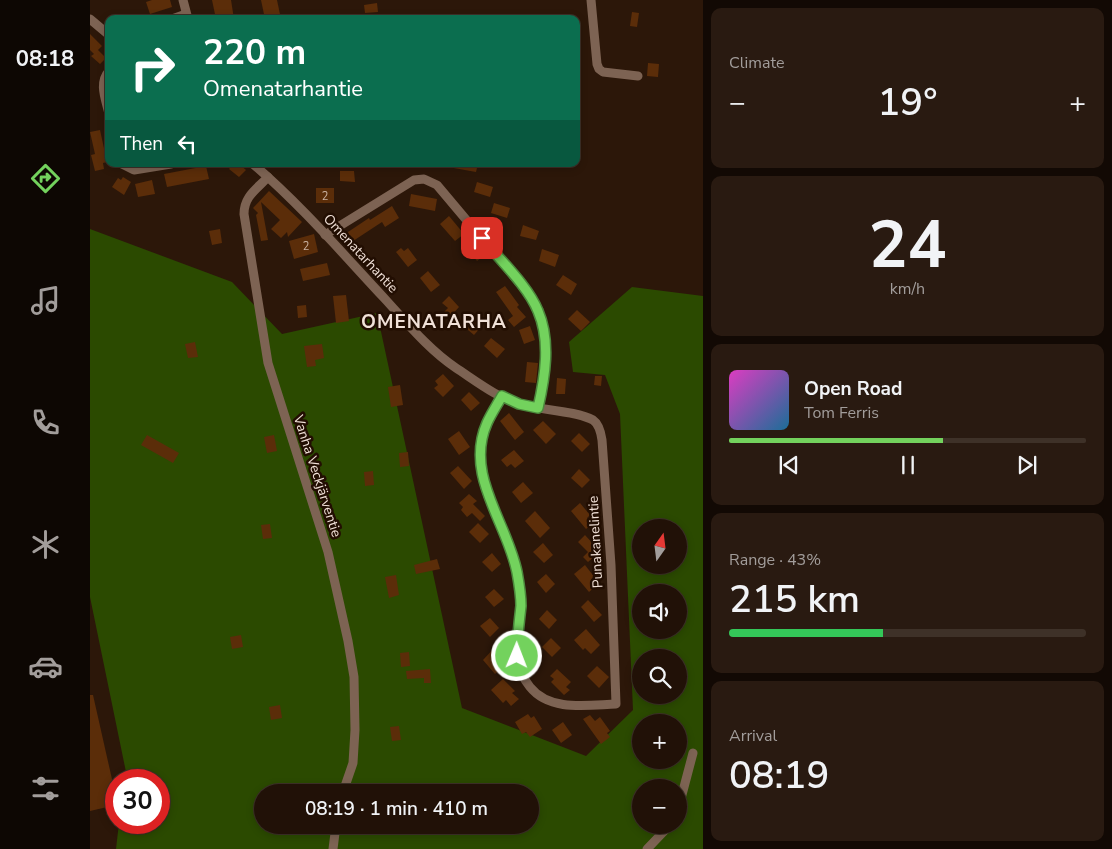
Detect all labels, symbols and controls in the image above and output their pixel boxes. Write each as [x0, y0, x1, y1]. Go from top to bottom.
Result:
text: 220 m [203, 29, 306, 76]
icon: right [120, 35, 185, 100]
text: 08:18 [16, 44, 74, 74]
text: Climate [729, 52, 784, 74]
text: Omenatarhantie [203, 74, 363, 104]
text: 19° [878, 77, 937, 128]
text: − [729, 84, 746, 122]
text: + [1069, 84, 1086, 122]
icon: left [173, 130, 201, 158]
text: Then [120, 131, 163, 157]
icon: directions [28, 161, 63, 196]
house number: 2 [322, 189, 328, 204]
text: 24 [868, 201, 947, 290]
street label: Omenatarhantie [319, 210, 402, 297]
pin [461, 217, 503, 259]
icon: arrive [468, 224, 496, 252]
house number: 2 [303, 239, 309, 254]
text: km/h [890, 278, 925, 300]
icon: music [28, 283, 63, 318]
district label: OMENATARHA [361, 309, 507, 335]
text: Open Road [804, 376, 902, 402]
text: Tom Ferris [804, 402, 879, 424]
icon: phone [28, 405, 63, 440]
street label: Vanha Veckjärventie [289, 412, 346, 540]
icon: previous [775, 451, 803, 479]
icon: pause [894, 451, 922, 479]
icon: next [1013, 451, 1041, 479]
street label: Punakanelintie [584, 495, 607, 589]
north arrow [632, 519, 688, 574]
map controls [632, 519, 687, 834]
icon: climate [28, 527, 63, 562]
text: Range · 43% [729, 549, 821, 571]
text: 215 km [729, 574, 860, 625]
button: sound [632, 584, 687, 639]
position arrow [490, 629, 542, 681]
icon: car [28, 649, 63, 684]
button: search [632, 649, 687, 704]
button: + [632, 714, 687, 769]
text: Arrival [729, 725, 777, 747]
text: 08:19 [729, 750, 829, 801]
speed limit sign: 30 [105, 769, 170, 834]
icon: filters [28, 771, 63, 806]
button: − [632, 779, 687, 834]
text: 08:19 · 1 min · 410 m [305, 796, 488, 822]

